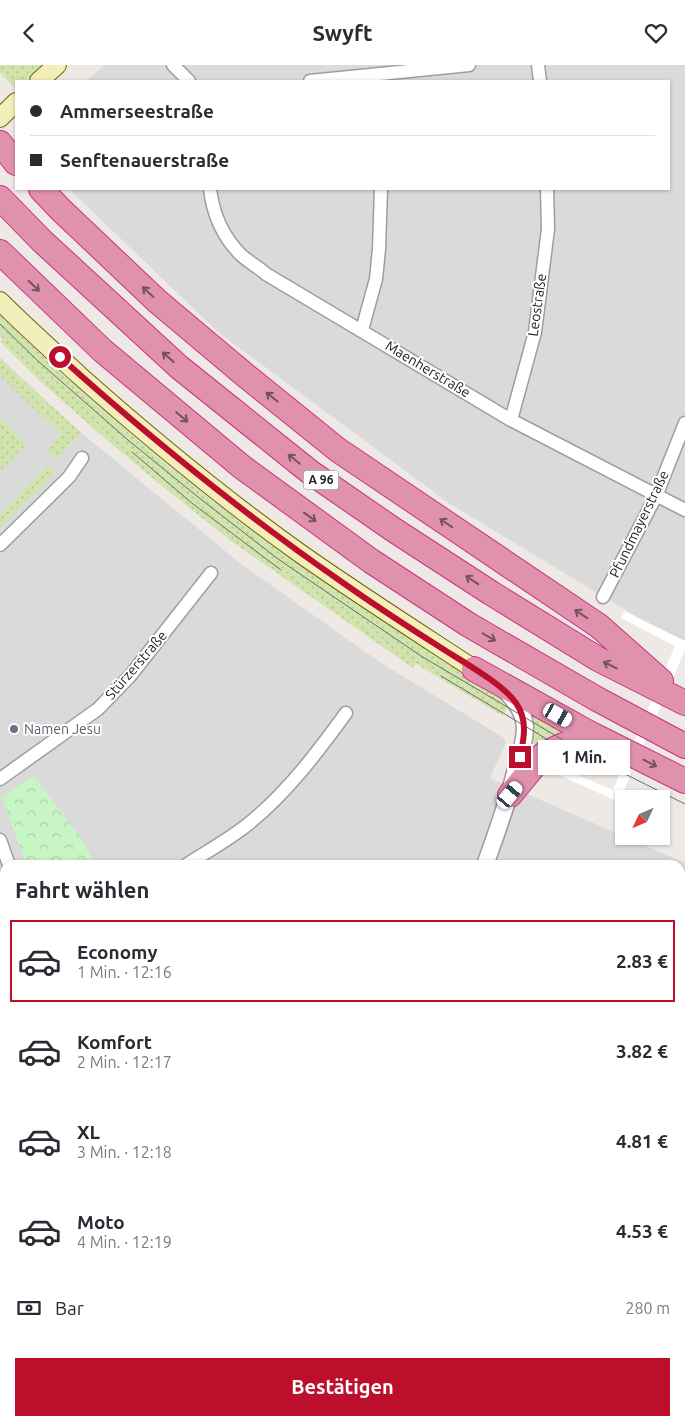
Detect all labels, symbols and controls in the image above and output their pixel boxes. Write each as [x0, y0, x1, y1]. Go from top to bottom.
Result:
icon: back [15, 19, 43, 47]
icon: heart [642, 19, 670, 47]
text: Swyft [312, 20, 373, 45]
text: Ammerseestraße [60, 100, 214, 122]
text: Senftenauerstraße [60, 149, 229, 171]
street label: Leostraße [525, 273, 549, 337]
one-way arrow [28, 280, 41, 292]
one-way arrow [142, 286, 155, 298]
street label: Maenherstraße [383, 337, 473, 401]
route start [49, 346, 71, 368]
one-way arrow [162, 351, 175, 363]
one-way arrow [266, 392, 279, 403]
one-way arrow [175, 412, 188, 423]
one-way arrow [288, 454, 301, 465]
street label: Pfundmayerstraße [606, 468, 672, 580]
road number: A 96 [304, 471, 338, 489]
one-way arrow [303, 512, 317, 522]
one-way arrow [439, 518, 453, 528]
one-way arrow [465, 575, 479, 585]
one-way arrow [574, 609, 588, 619]
street label: Stürzerstraße [102, 627, 170, 703]
one-way arrow [481, 632, 495, 642]
one-way arrow [603, 660, 618, 670]
car [541, 701, 574, 729]
place label: Namen Jesu [24, 721, 101, 737]
marker: Namen Jesu [8, 723, 20, 735]
callout: 1 Min. [538, 739, 630, 775]
route end [509, 746, 531, 768]
text: 1 Min. [562, 748, 606, 766]
one-way arrow [642, 759, 657, 768]
car [494, 779, 525, 811]
north arrow [615, 790, 670, 845]
map controls [615, 790, 670, 845]
text: Fahrt wählen [15, 877, 149, 902]
icon: car [17, 939, 62, 984]
text: Economy [77, 941, 158, 963]
text: 2.83 € [616, 950, 668, 972]
text: 1 Min. · 12:16 [77, 963, 172, 981]
icon: car [17, 1029, 62, 1074]
text: Komfort [77, 1031, 152, 1053]
text: 3.82 € [616, 1040, 668, 1062]
text: 2 Min. · 12:17 [77, 1053, 172, 1071]
icon: car [17, 1119, 62, 1164]
text: XL [77, 1121, 100, 1143]
text: 4.81 € [616, 1130, 668, 1152]
text: 3 Min. · 12:18 [77, 1143, 172, 1161]
icon: car [17, 1209, 62, 1254]
text: Moto [77, 1211, 125, 1233]
text: 4.53 € [616, 1220, 668, 1242]
text: 4 Min. · 12:19 [77, 1233, 172, 1251]
icon: cash [15, 1294, 43, 1322]
text: Bar [55, 1297, 84, 1319]
text: 280 m [625, 1299, 670, 1317]
button: Bestätigen [15, 1358, 670, 1416]

